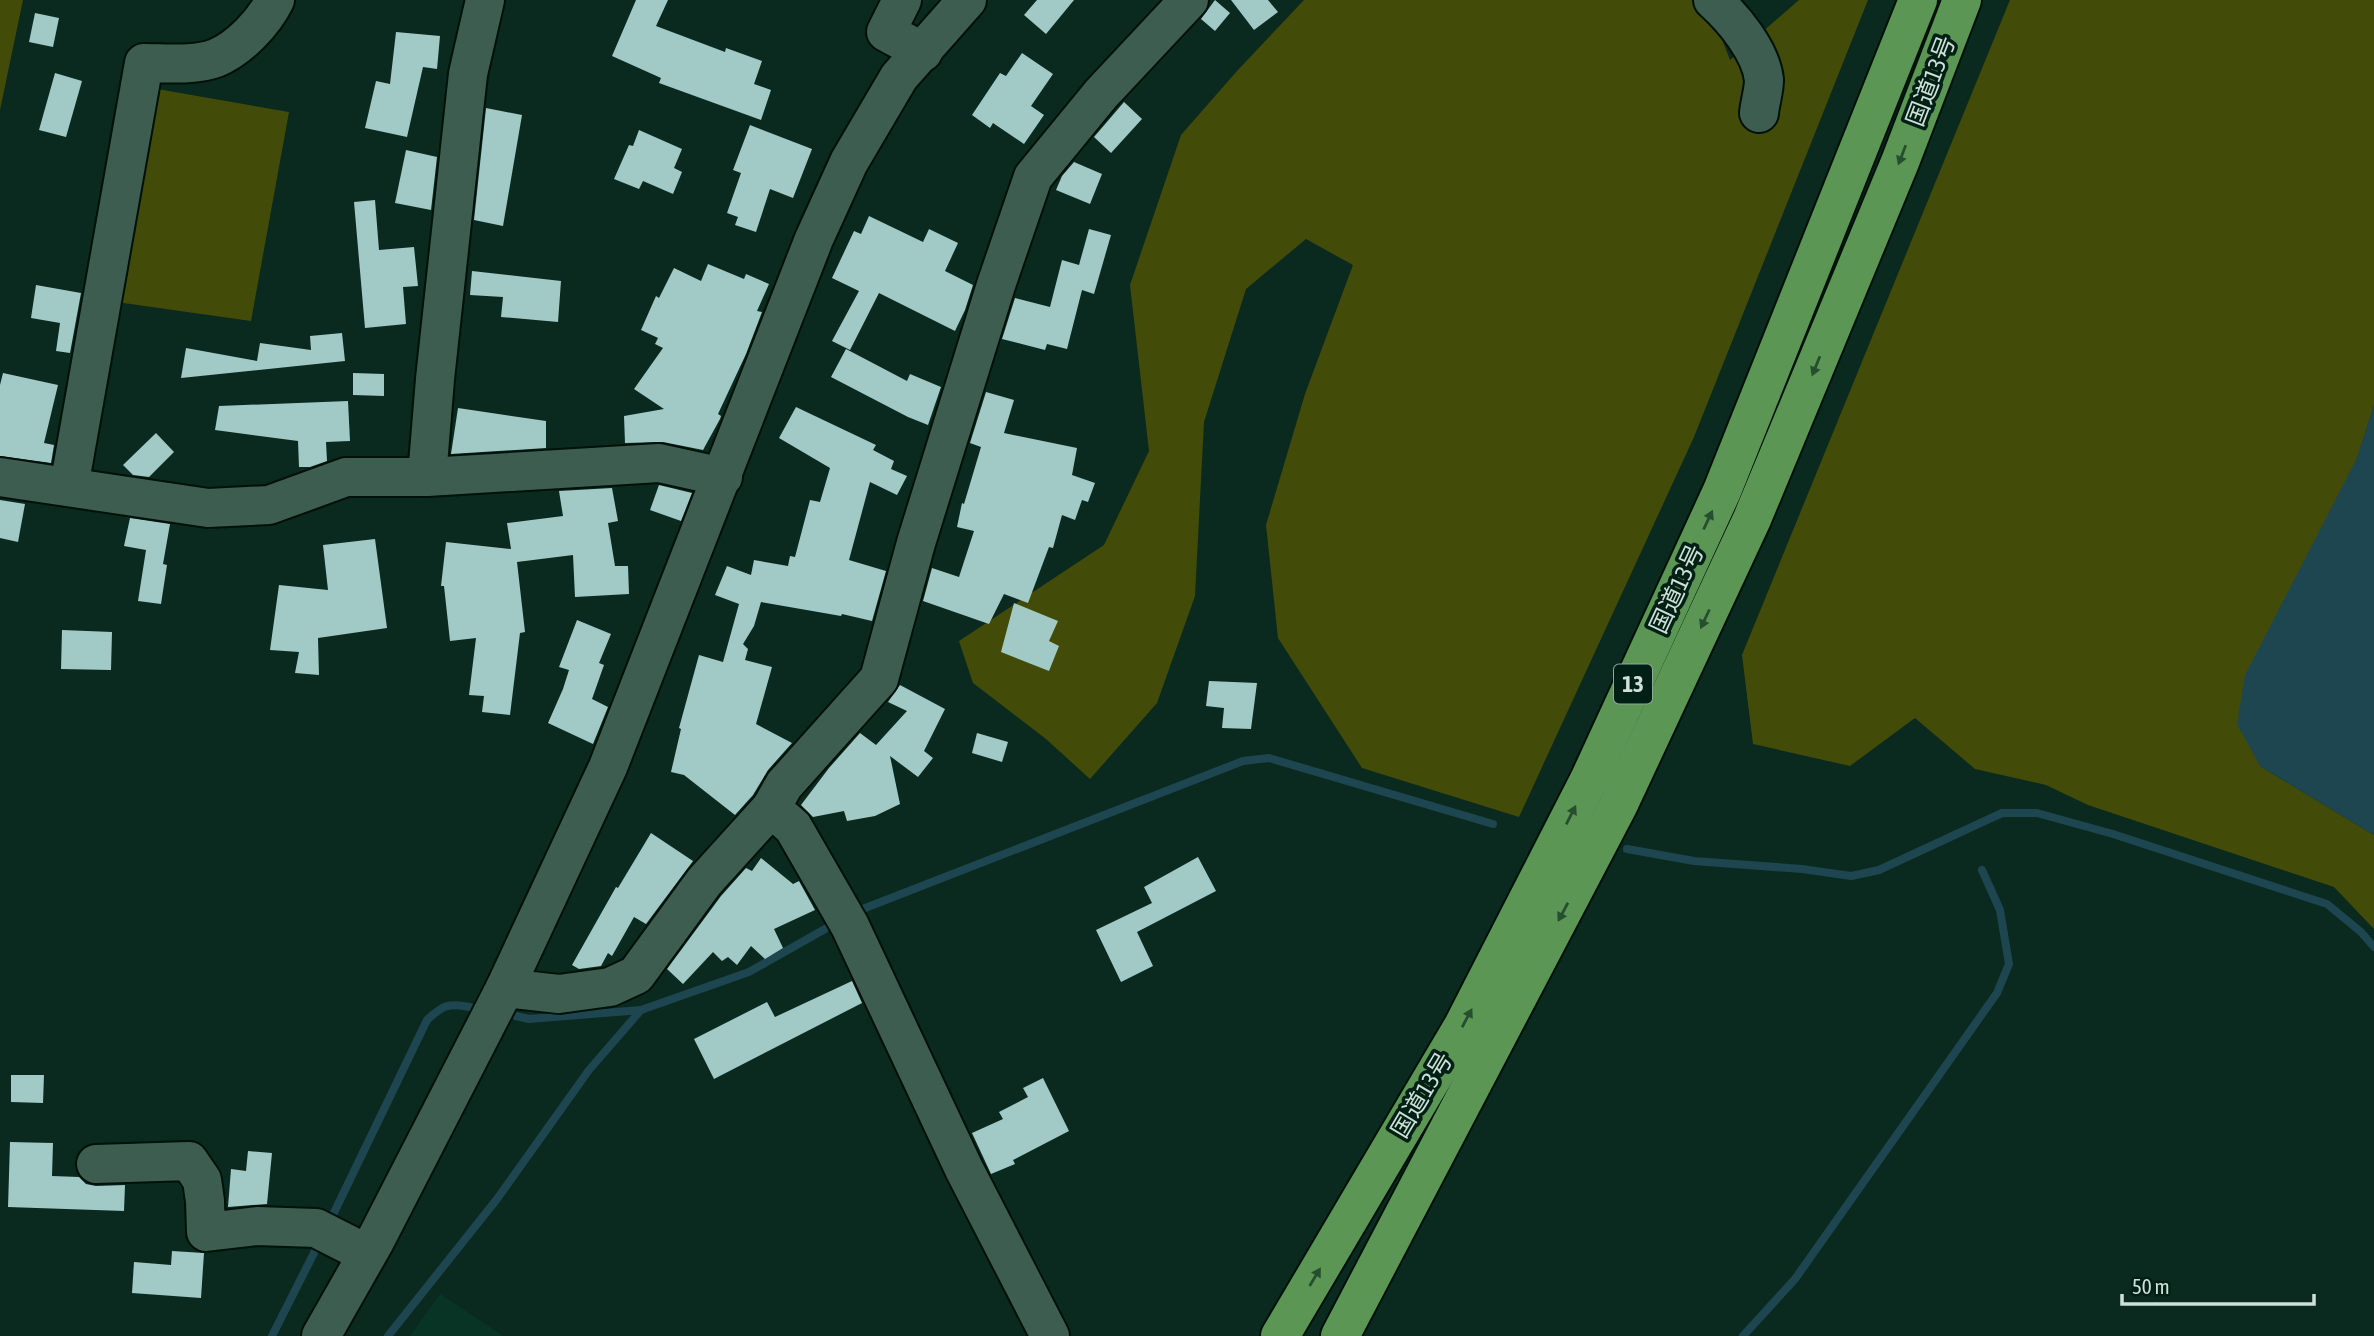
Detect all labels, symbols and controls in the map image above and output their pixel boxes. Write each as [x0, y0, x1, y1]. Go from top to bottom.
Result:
street label: 国道13号 [1901, 32, 1960, 130]
one-way arrow [1897, 145, 1908, 166]
one-way arrow [1810, 355, 1821, 376]
one-way arrow [1703, 510, 1714, 530]
street label: 国道13号 [1644, 540, 1709, 637]
one-way arrow [1700, 609, 1711, 629]
road number: 13 [1614, 664, 1652, 704]
one-way arrow [1565, 805, 1576, 825]
one-way arrow [1557, 902, 1569, 922]
one-way arrow [1461, 1007, 1473, 1027]
street label: 国道13号 [1386, 1047, 1457, 1142]
scale bar [2122, 1262, 2314, 1306]
one-way arrow [1309, 1268, 1321, 1287]
text: 50 m [2132, 1274, 2170, 1298]

